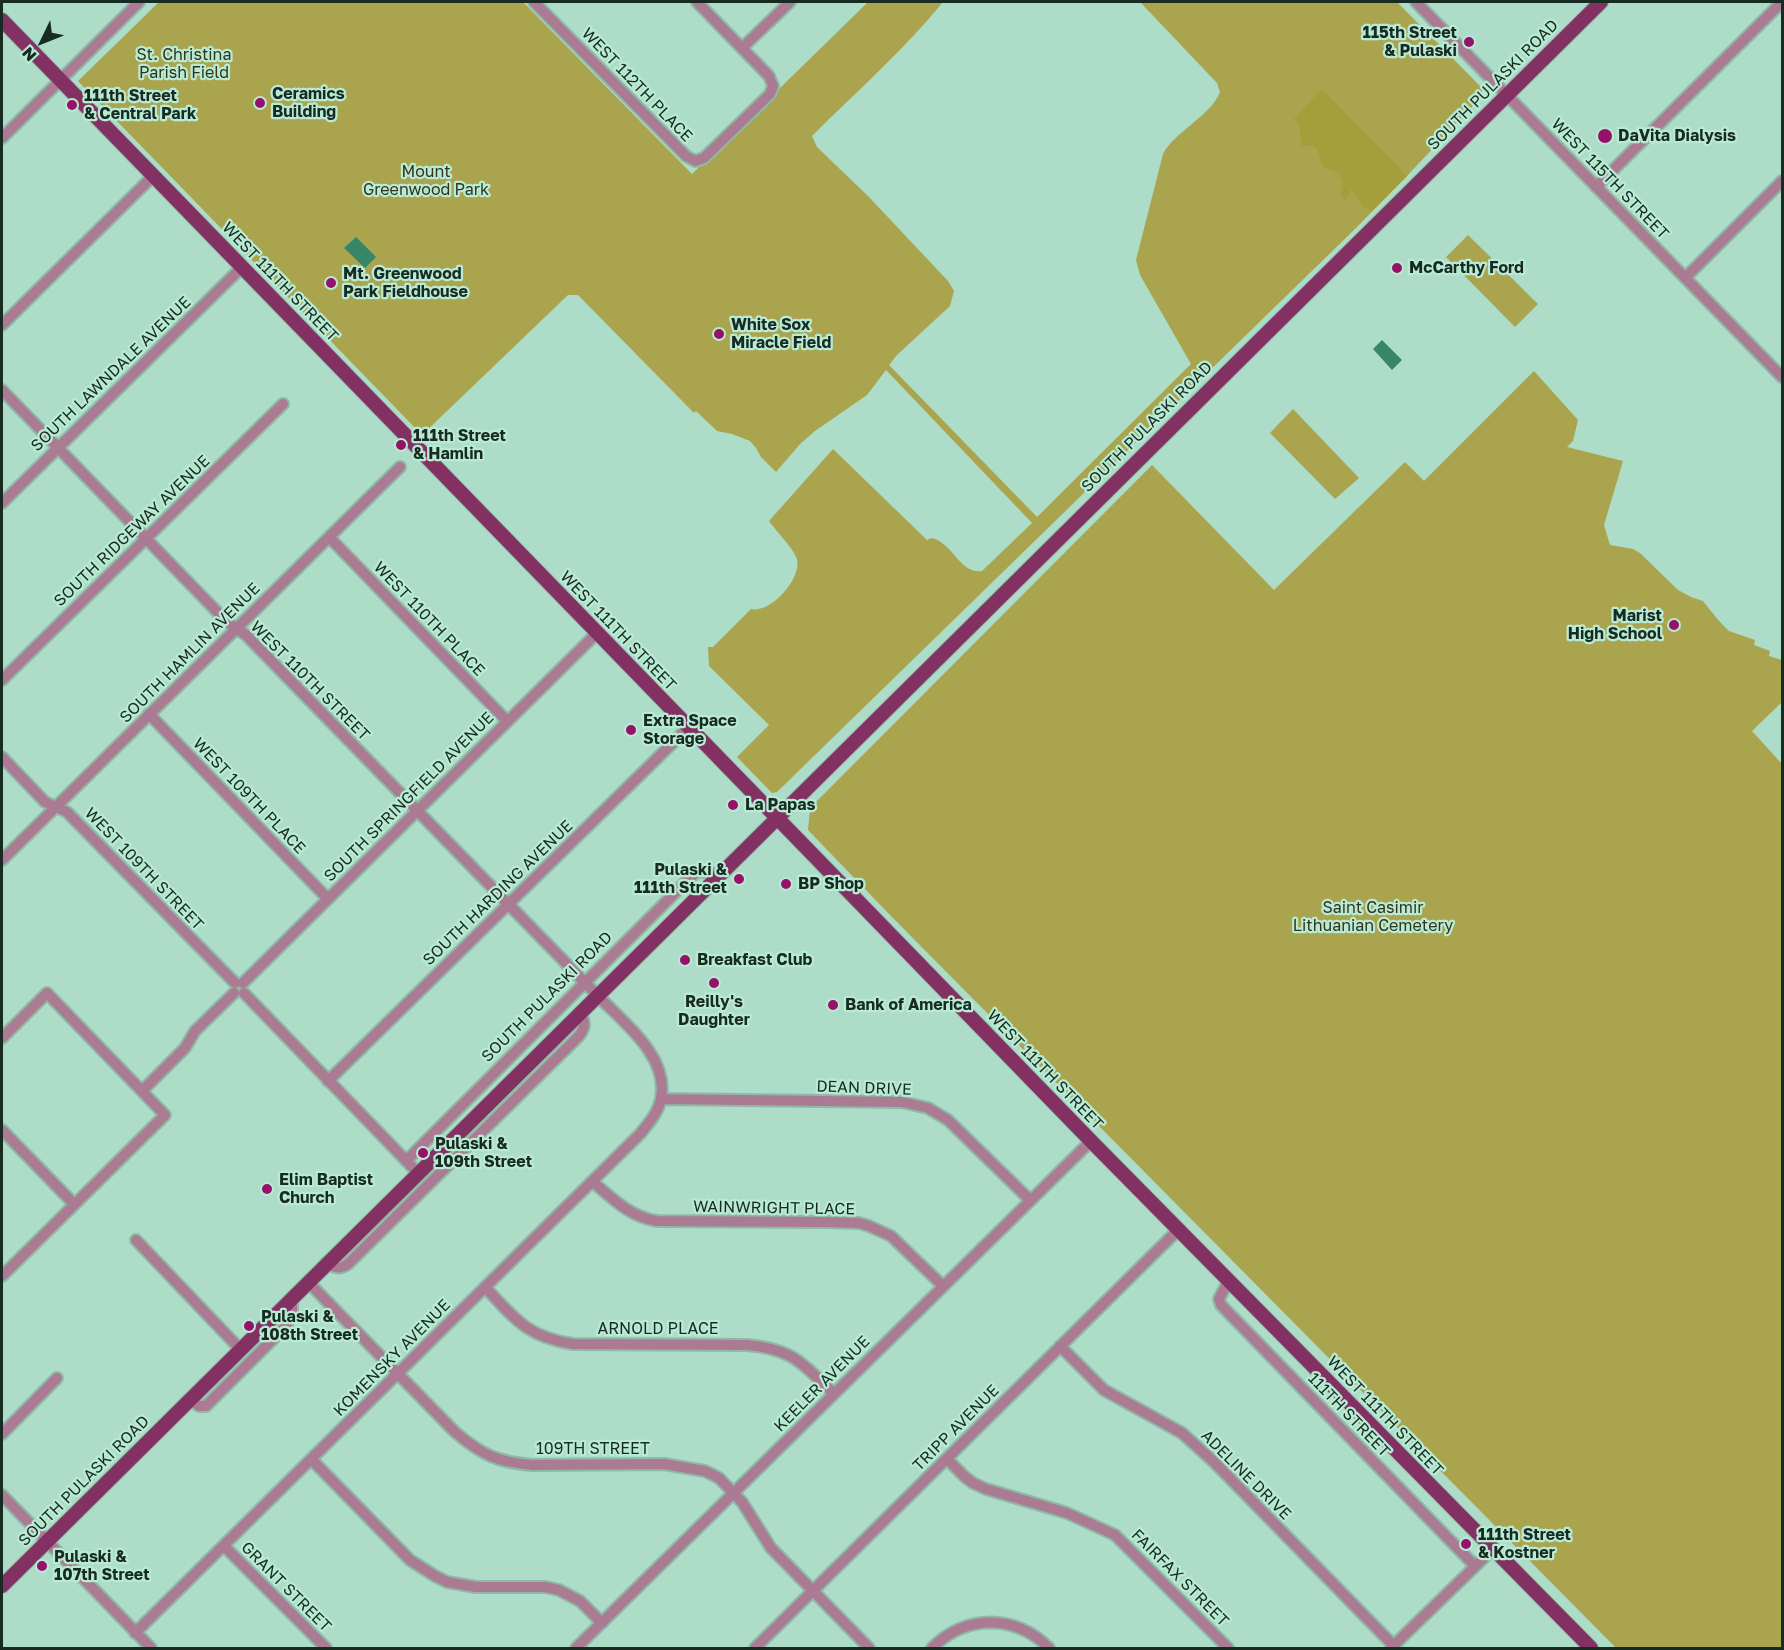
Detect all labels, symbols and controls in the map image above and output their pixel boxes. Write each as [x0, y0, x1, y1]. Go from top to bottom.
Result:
north arrow [12, 12, 72, 72]
street label: SOUTH PULASKI ROAD [1424, 16, 1562, 154]
place label: 115th Street & Pulaski [1363, 23, 1457, 61]
street label: WEST 112TH PLACE [578, 24, 696, 146]
marker: 115th Street & Pulaski [1462, 35, 1476, 49]
text: N [17, 43, 40, 66]
park label: St. Christina Parish Field [137, 45, 231, 83]
place label: Ceramics Building [272, 84, 345, 122]
place label: 111th Street & Central Park [84, 86, 196, 124]
marker: Ceramics Building [253, 96, 267, 110]
marker: 111th Street & Central Park [65, 98, 79, 112]
street label: WEST 115TH STREET [1547, 115, 1673, 243]
place label: DaVita Dialysis [1618, 126, 1736, 146]
marker: DaVita Dialysis [1596, 127, 1614, 145]
park label: Mount Greenwood Park [363, 162, 489, 200]
street label: WEST 111TH STREET [218, 218, 342, 346]
place label: McCarthy Ford [1409, 258, 1524, 278]
marker: McCarthy Ford [1390, 261, 1404, 275]
place label: Mt. Greenwood Park Fieldhouse [343, 264, 468, 302]
marker: Mt. Greenwood Park Fieldhouse [324, 276, 338, 290]
street label: SOUTH LAWNDALE AVENUE [27, 293, 195, 455]
place label: White Sox Miracle Field [731, 315, 831, 353]
marker: White Sox Miracle Field [712, 327, 726, 341]
street label: SOUTH PULASKI ROAD [1078, 358, 1216, 496]
place label: 111th Street & Hamlin [413, 426, 506, 464]
marker: 111th Street & Hamlin [394, 438, 408, 452]
street label: SOUTH RIDGEWAY AVENUE [50, 451, 214, 611]
street label: WEST 110TH PLACE [369, 558, 489, 680]
street label: WEST 111TH STREET [556, 567, 680, 695]
street label: SOUTH HAMLIN AVENUE [116, 579, 264, 727]
place label: Marist High School [1568, 606, 1662, 644]
street label: WEST 110TH STREET [246, 617, 374, 745]
marker: Marist High School [1667, 618, 1681, 632]
street label: SOUTH SPRINGFIELD AVENUE [320, 708, 498, 886]
place label: Extra Space Storage [643, 711, 737, 749]
marker: Extra Space Storage [624, 723, 638, 737]
street label: WEST 109TH PLACE [189, 734, 309, 858]
place label: La Papas [745, 795, 815, 815]
marker: La Papas [726, 798, 740, 812]
street label: WEST 109TH STREET [80, 804, 208, 934]
street label: SOUTH HARDING AVENUE [419, 816, 577, 970]
place label: Pulaski & 111th Street [634, 860, 727, 898]
marker: Pulaski & 111th Street [732, 872, 746, 886]
place label: BP Shop [798, 874, 864, 894]
marker: BP Shop [779, 877, 793, 891]
park label: Saint Casimir Lithuanian Cemetery [1293, 898, 1453, 936]
street label: SOUTH PULASKI ROAD [478, 928, 616, 1066]
place label: Breakfast Club [697, 950, 812, 970]
marker: Breakfast Club [678, 953, 692, 967]
marker: Reilly's Daughter [707, 976, 721, 990]
place label: Reilly's Daughter [678, 992, 750, 1030]
place label: Bank of America [845, 995, 972, 1015]
marker: Bank of America [826, 998, 840, 1012]
street label: WEST 111TH STREET [983, 1006, 1107, 1134]
street label: DEAN DRIVE [816, 1077, 912, 1099]
place label: Pulaski & 109th Street [435, 1134, 532, 1172]
marker: Pulaski & 109th Street [416, 1146, 430, 1160]
place label: Elim Baptist Church [279, 1170, 373, 1208]
marker: Elim Baptist Church [260, 1182, 274, 1196]
street label: WAINWRIGHT PLACE [693, 1197, 855, 1219]
street label: KOMENSKY AVENUE [330, 1296, 454, 1420]
place label: Pulaski & 108th Street [261, 1307, 358, 1345]
marker: Pulaski & 108th Street [242, 1319, 256, 1333]
street label: ARNOLD PLACE [597, 1319, 719, 1339]
street label: KEELER AVENUE [770, 1332, 874, 1436]
street label: WEST 111TH STREET [1323, 1352, 1447, 1480]
street label: 111TH STREET [1304, 1369, 1394, 1461]
street label: TRIPP AVENUE [909, 1381, 1003, 1475]
street label: SOUTH PULASKI ROAD [15, 1412, 153, 1550]
street label: ADELINE DRIVE [1197, 1426, 1295, 1524]
street label: 109TH STREET [536, 1439, 650, 1459]
street label: FAIRFAX STREET [1127, 1525, 1233, 1631]
place label: 111th Street & Kostner [1478, 1525, 1571, 1563]
marker: 111th Street & Kostner [1459, 1537, 1473, 1551]
street label: GRANT STREET [237, 1538, 335, 1636]
place label: Pulaski & 107th Street [54, 1547, 150, 1585]
marker: Pulaski & 107th Street [35, 1559, 49, 1573]

